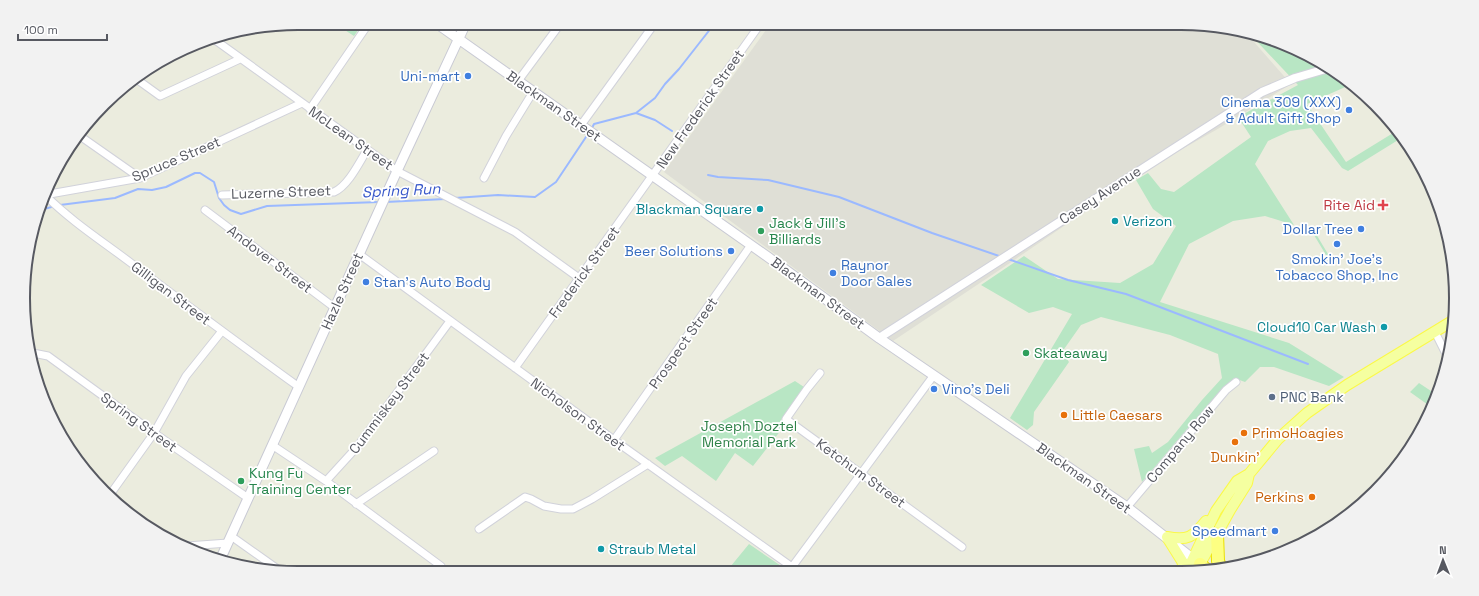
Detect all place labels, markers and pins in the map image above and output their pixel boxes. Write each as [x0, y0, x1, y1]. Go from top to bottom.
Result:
place label: Uni-mart [400, 67, 460, 85]
marker: Uni-mart [463, 71, 473, 81]
place label: Cinema 309 (XXX) & Adult Gift Shop [1221, 93, 1341, 127]
marker: Cinema 309 (XXX) & Adult Gift Shop [1344, 105, 1354, 115]
place label: Rite Aid [1324, 196, 1375, 214]
place label: Blackman Square [636, 200, 752, 218]
marker: Rite Aid [1378, 200, 1388, 210]
marker: Blackman Square [755, 204, 765, 214]
place label: Verizon [1123, 212, 1172, 230]
place label: Jack & Jill's Billiards [769, 214, 846, 248]
marker: Verizon [1110, 216, 1120, 226]
place label: Dollar Tree [1283, 220, 1353, 238]
marker: Dollar Tree [1356, 224, 1366, 234]
marker: Jack & Jill's Billiards [756, 226, 766, 236]
marker: Smokin' Joe's Tobacco Shop, Inc [1332, 239, 1342, 249]
place label: Beer Solutions [625, 242, 723, 260]
marker: Beer Solutions [726, 246, 736, 256]
place label: Smokin' Joe's Tobacco Shop, Inc [1275, 250, 1399, 284]
place label: Raynor Door Sales [841, 256, 912, 290]
marker: Raynor Door Sales [828, 268, 838, 278]
place label: Stan's Auto Body [374, 273, 491, 291]
marker: Stan's Auto Body [361, 277, 371, 287]
place label: Cloud10 Car Wash [1257, 318, 1376, 336]
marker: Cloud10 Car Wash [1379, 322, 1389, 332]
place label: Skateaway [1034, 344, 1108, 362]
marker: Skateaway [1021, 348, 1031, 358]
place label: Vino's Deli [942, 380, 1010, 398]
marker: Vino's Deli [929, 384, 939, 394]
place label: PNC Bank [1280, 388, 1344, 406]
marker: PNC Bank [1267, 392, 1277, 402]
place label: Little Caesars [1072, 406, 1162, 424]
marker: Little Caesars [1059, 410, 1069, 420]
place label: PrimoHoagies [1252, 424, 1344, 442]
marker: PrimoHoagies [1239, 428, 1249, 438]
marker: Dunkin' [1230, 437, 1240, 447]
place label: Dunkin' [1210, 448, 1260, 466]
place label: Kung Fu Training Center [249, 464, 351, 498]
marker: Kung Fu Training Center [236, 476, 246, 486]
place label: Perkins [1255, 488, 1304, 506]
marker: Perkins [1307, 492, 1317, 502]
place label: Speedmart [1192, 522, 1267, 540]
marker: Speedmart [1270, 526, 1280, 536]
place label: Straub Metal [609, 540, 696, 558]
marker: Straub Metal [596, 544, 606, 554]

